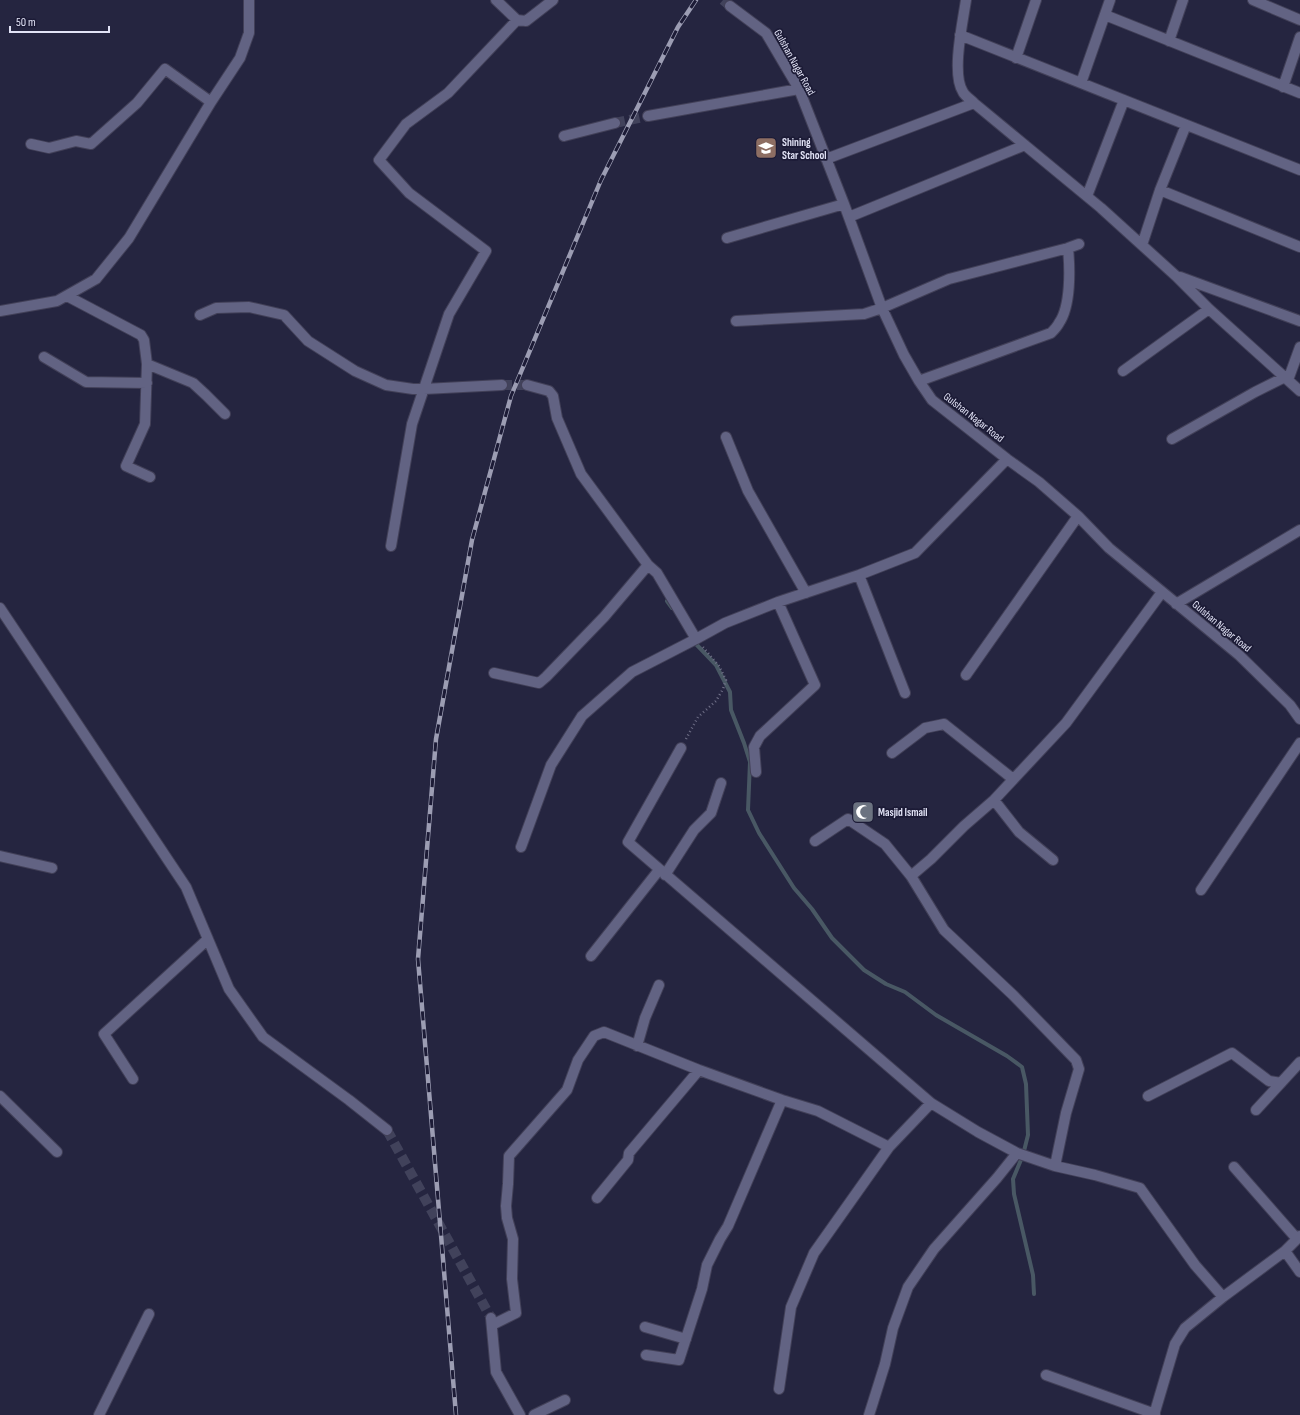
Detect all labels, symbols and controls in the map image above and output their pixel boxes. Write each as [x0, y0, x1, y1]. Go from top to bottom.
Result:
scale bar [10, 8, 109, 34]
text: 50 m [16, 15, 36, 30]
street label: Gulshan Nagar Road [771, 27, 818, 98]
school or university icon: Shining Star School [753, 135, 779, 161]
place label: Shining Star School [782, 136, 827, 162]
street label: Gulshan Nagar Road [941, 390, 1007, 445]
street label: Gulshan Nagar Road [1190, 598, 1254, 655]
mosque icon: Masjid Ismail [850, 799, 876, 825]
place label: Masjid Ismail [878, 806, 928, 819]

